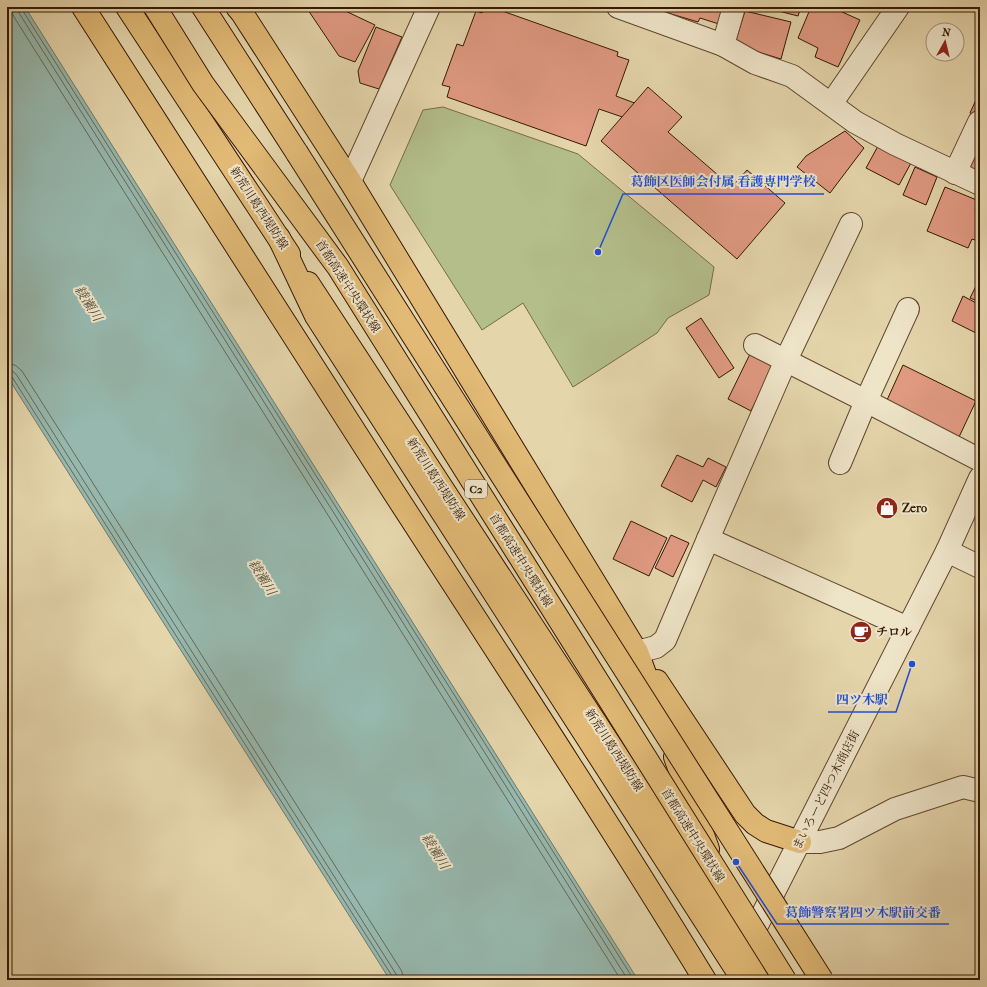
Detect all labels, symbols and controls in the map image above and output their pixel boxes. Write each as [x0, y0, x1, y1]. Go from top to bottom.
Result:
north arrow [925, 22, 965, 62]
text: N [941, 26, 952, 40]
street label: 新荒川葛西堤防線 [227, 164, 291, 252]
callout: 葛飾区医師会付属 看護専門学校 [623, 169, 824, 194]
text: 葛飾区医師会付属 看護専門学校 [631, 174, 816, 189]
street label: 首都高速中央環状線 [313, 237, 383, 335]
water label: 綾瀬川 [72, 283, 106, 325]
street label: 新荒川葛西堤防線 [404, 435, 468, 523]
road number: C2 [465, 480, 487, 498]
shop icon: Zero [874, 495, 900, 521]
place label: Zero [902, 501, 927, 515]
street label: 首都高速中央環状線 [486, 510, 556, 610]
water label: 綾瀬川 [246, 557, 280, 599]
cafe icon: チロル [848, 619, 874, 645]
place label: チロル [876, 625, 912, 639]
callout: 四ツ木駅 [828, 687, 896, 712]
text: 四ツ木駅 [836, 692, 888, 707]
street label: 新荒川葛西堤防線 [582, 706, 646, 794]
street label: まいろーど四つ木商店街 [790, 727, 863, 852]
street label: 首都高速中央環状線 [658, 785, 728, 885]
water label: 綾瀬川 [419, 831, 453, 873]
callout: 葛飾警察署四ツ木駅前交番 [777, 899, 949, 924]
text: 葛飾警察署四ツ木駅前交番 [785, 905, 941, 920]

